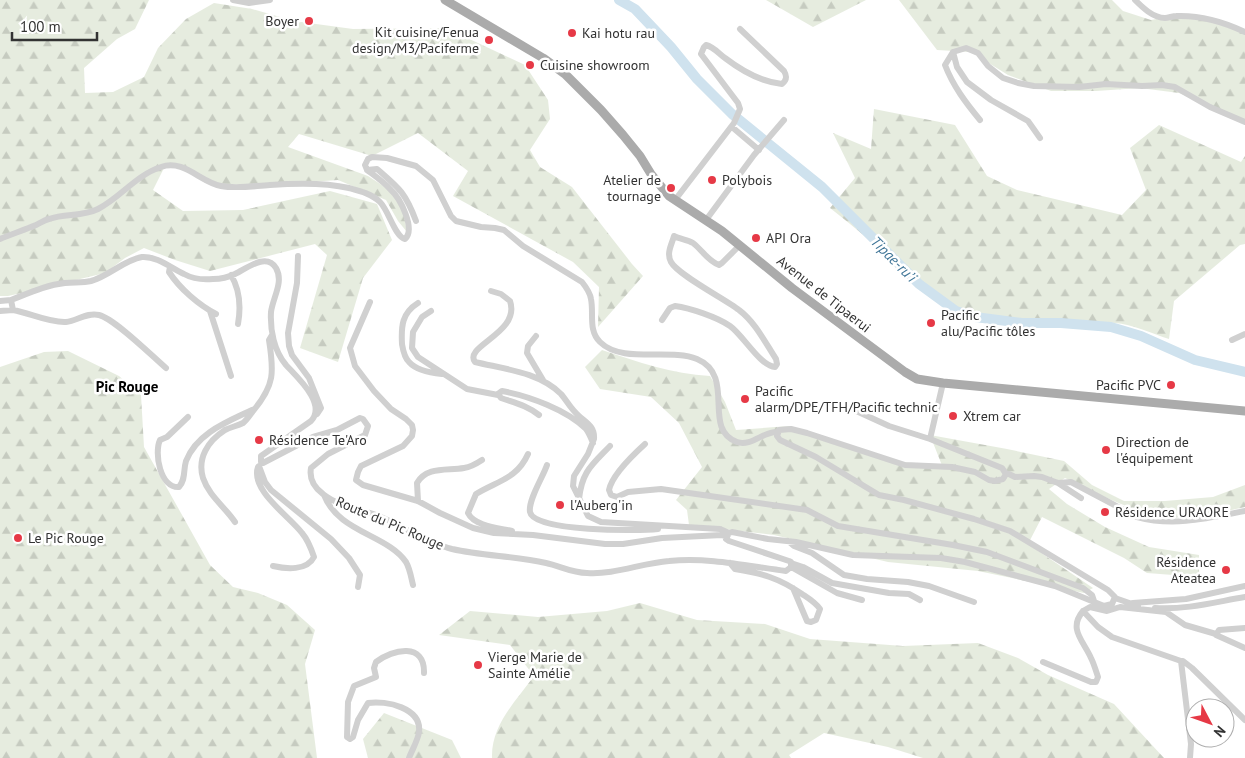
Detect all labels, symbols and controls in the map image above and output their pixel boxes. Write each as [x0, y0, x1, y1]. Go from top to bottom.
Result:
scale bar [12, 10, 98, 42]
place label: Boyer [265, 12, 299, 30]
marker: Boyer [303, 15, 315, 27]
text: 100 m [20, 17, 61, 36]
place label: Kit cuisine/Fenua design/M3/Paciferme [352, 23, 479, 57]
place label: Kai hotu rau [582, 24, 655, 42]
marker: Kai hotu rau [566, 27, 578, 39]
marker: Kit cuisine/Fenua design/M3/Paciferme [483, 34, 495, 46]
place label: Cuisine showroom [540, 56, 650, 74]
marker: Cuisine showroom [524, 59, 536, 71]
place label: Atelier de tournage [603, 171, 661, 205]
place label: Polybois [722, 171, 772, 189]
marker: Polybois [706, 174, 718, 186]
marker: Atelier de tournage [665, 182, 677, 194]
place label: API Ora [766, 229, 811, 247]
marker: API Ora [750, 232, 762, 244]
water label: Tipae-ru’i [867, 232, 922, 287]
street label: Avenue de Tipaerui [773, 252, 875, 336]
place label: Pacific alu/Pacific tôles [941, 306, 1035, 340]
marker: Pacific alu/Pacific tôles [925, 317, 937, 329]
place label: Pacific PVC [1096, 376, 1161, 394]
district label: Pic Rouge [96, 377, 159, 396]
marker: Pacific PVC [1165, 379, 1177, 391]
place label: Pacific alarm/DPE/TFH/Pacific technic [755, 382, 938, 416]
marker: Pacific alarm/DPE/TFH/Pacific technic [739, 393, 751, 405]
place label: Xtrem car [963, 407, 1021, 425]
marker: Xtrem car [947, 410, 959, 422]
place label: Résidence Te'Aro [269, 431, 367, 449]
place label: Direction de l'équipement [1116, 433, 1193, 467]
marker: Résidence Te'Aro [253, 434, 265, 446]
marker: Direction de l'équipement [1100, 444, 1112, 456]
street label: Route du Pic Rouge [333, 492, 447, 554]
place label: l'Auberg'in [570, 496, 633, 514]
marker: l'Auberg'in [554, 499, 566, 511]
place label: Résidence URAORE [1115, 503, 1229, 521]
marker: Résidence URAORE [1099, 506, 1111, 518]
place label: Le Pic Rouge [28, 529, 104, 547]
marker: Le Pic Rouge [12, 532, 24, 544]
place label: Résidence Ateatea [1156, 553, 1216, 587]
marker: Résidence Ateatea [1220, 564, 1232, 576]
place label: Vierge Marie de Sainte Amélie [487, 648, 582, 682]
marker: Vierge Marie de Sainte Amélie [472, 659, 484, 671]
north arrow [1185, 698, 1235, 748]
text: N [1210, 722, 1230, 741]

